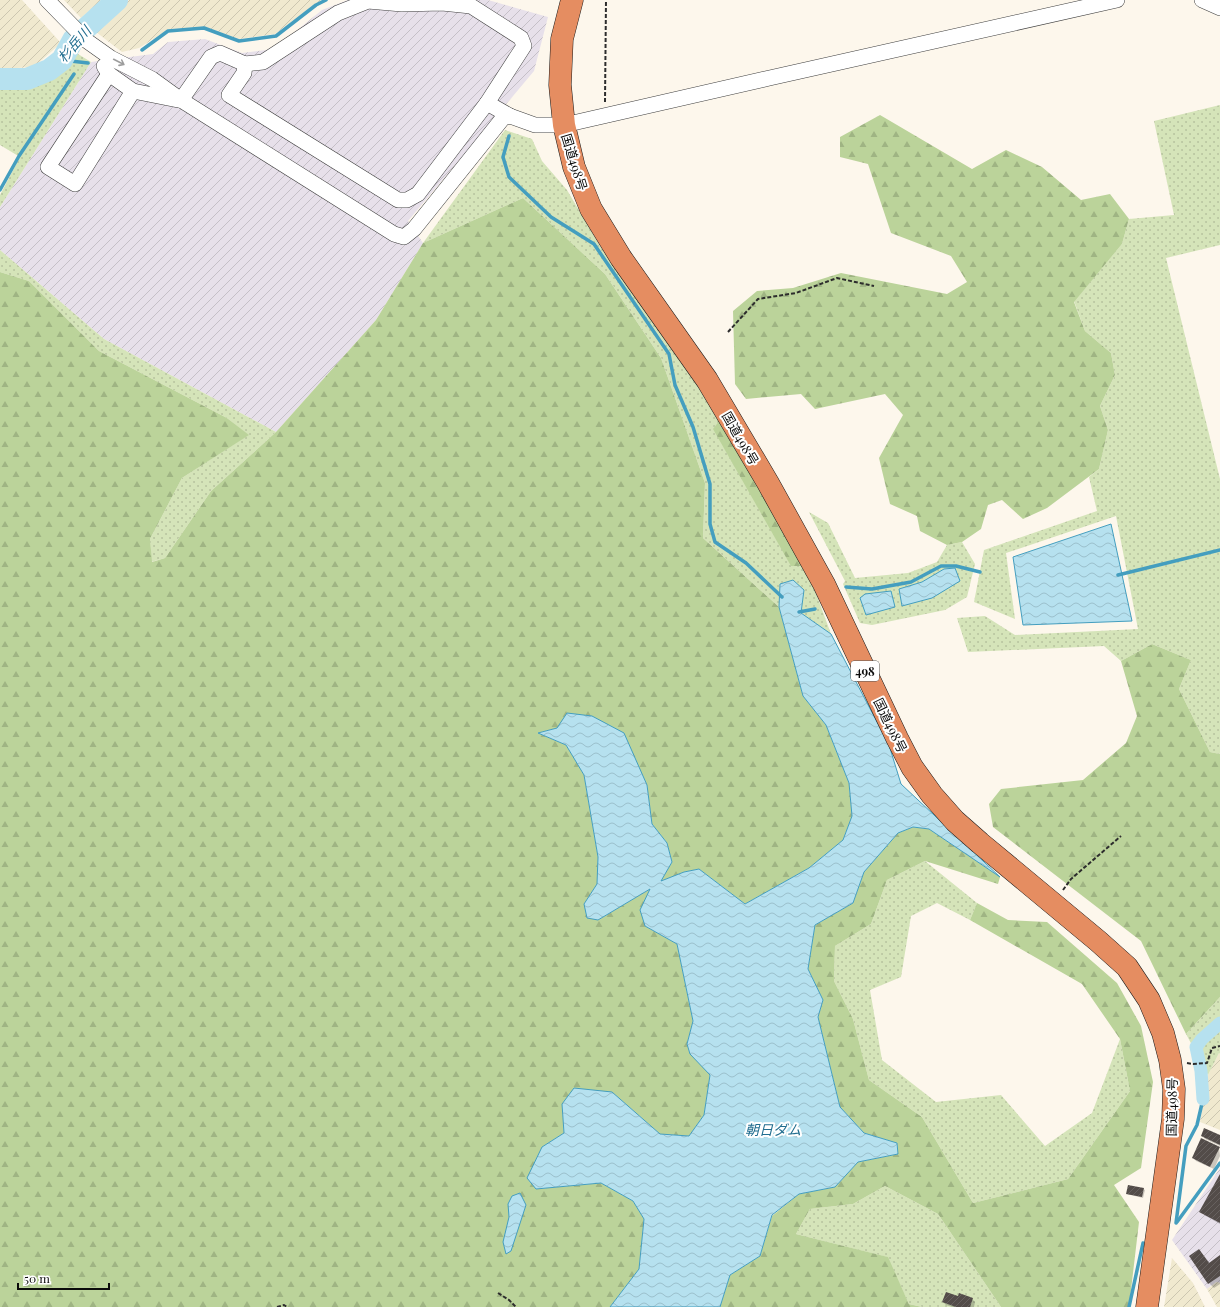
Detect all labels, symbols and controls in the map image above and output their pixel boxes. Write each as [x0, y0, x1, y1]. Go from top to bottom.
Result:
water label: 杉岳川 [53, 20, 96, 66]
one-way arrow [113, 59, 125, 66]
street label: 国道498号 [558, 131, 592, 193]
street label: 国道498号 [719, 408, 763, 468]
road number: 498 [851, 661, 879, 681]
street label: 国道498号 [870, 695, 912, 755]
street label: 国道498号 [1162, 1077, 1180, 1137]
water label: 朝日ダム [745, 1120, 801, 1139]
scale bar [18, 1265, 109, 1291]
text: 50 m [24, 1270, 50, 1286]

